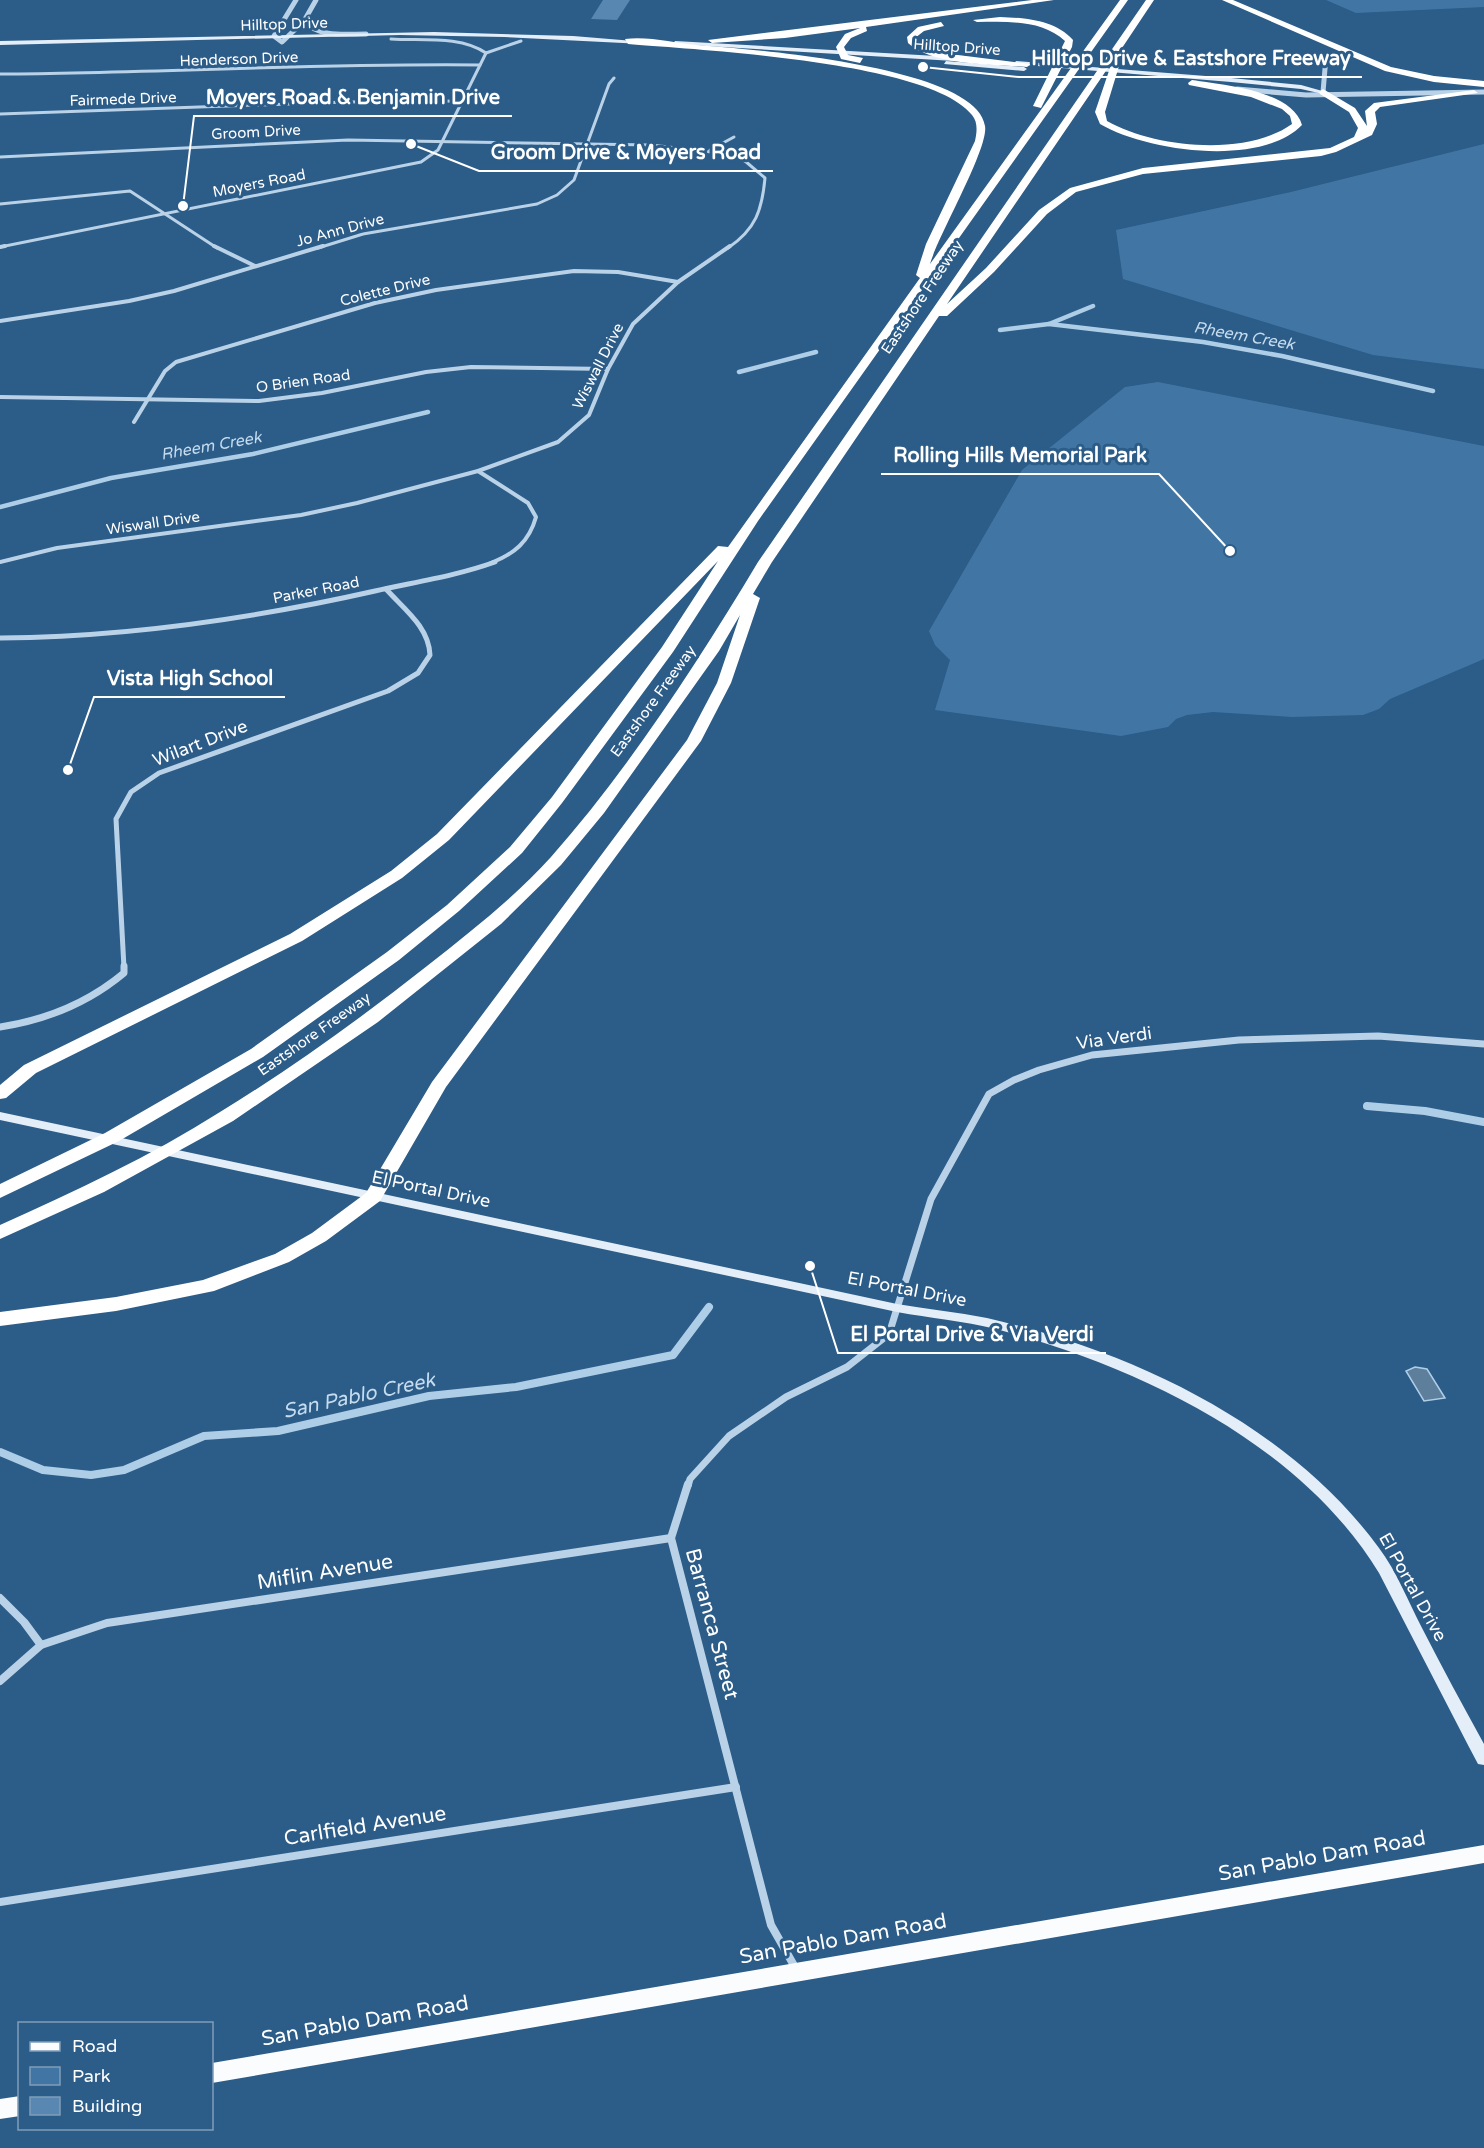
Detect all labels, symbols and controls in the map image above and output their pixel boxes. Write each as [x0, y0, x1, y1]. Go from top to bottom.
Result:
street label: Hilltop Drive [240, 13, 328, 35]
street label: Hilltop Drive [913, 35, 1001, 59]
callout: Hilltop Drive & Eastshore Freeway [1019, 39, 1362, 77]
text: Hilltop Drive & Eastshore Freeway [1031, 47, 1351, 71]
street label: Henderson Drive [179, 48, 299, 70]
callout: Moyers Road & Benjamin Drive [194, 78, 512, 116]
text: Moyers Road & Benjamin Drive [206, 86, 500, 110]
street label: Fairmede Drive [69, 88, 177, 110]
street label: Groom Drive [211, 121, 301, 143]
callout: Groom Drive & Moyers Road [479, 133, 773, 171]
text: Groom Drive & Moyers Road [491, 141, 761, 165]
street label: Moyers Road [211, 165, 307, 201]
street label: Jo Ann Drive [294, 210, 386, 250]
street label: Eastshore Freeway [877, 237, 967, 357]
street label: Colette Drive [338, 270, 432, 310]
water label: Rheem Creek [1192, 317, 1297, 355]
street label: Wiswall Drive [569, 320, 627, 412]
street label: O Brien Road [255, 365, 351, 397]
water label: Rheem Creek [159, 427, 264, 465]
callout: Rolling Hills Memorial Park [881, 436, 1159, 474]
text: Rolling Hills Memorial Park [893, 444, 1147, 468]
street label: Wiswall Drive [105, 508, 201, 538]
street label: Parker Road [271, 573, 361, 607]
street label: Eastshore Freeway [607, 642, 699, 760]
callout: Vista High School [94, 659, 285, 697]
text: Vista High School [107, 667, 273, 691]
street label: Wilart Drive [149, 715, 251, 771]
street label: Eastshore Freeway [254, 988, 374, 1080]
street label: Via Verdi [1075, 1022, 1153, 1054]
street label: El Portal Drive [370, 1166, 492, 1212]
street label: El Portal Drive [846, 1267, 968, 1311]
callout: El Portal Drive & Via Verdi [838, 1315, 1106, 1353]
text: El Portal Drive & Via Verdi [850, 1323, 1094, 1347]
water label: San Pablo Creek [281, 1368, 439, 1424]
street label: El Portal Drive [1374, 1529, 1452, 1645]
street label: Barranca Street [680, 1546, 744, 1702]
street label: Miflin Avenue [255, 1549, 395, 1595]
street label: Carlfield Avenue [282, 1801, 448, 1851]
street label: San Pablo Dam Road [1216, 1825, 1428, 1887]
street label: San Pablo Dam Road [737, 1908, 949, 1970]
street label: San Pablo Dam Road [259, 1990, 471, 2052]
legend [18, 2022, 213, 2130]
text: Road [72, 2035, 117, 2057]
text: Park [72, 2065, 111, 2087]
text: Building [72, 2095, 142, 2117]

